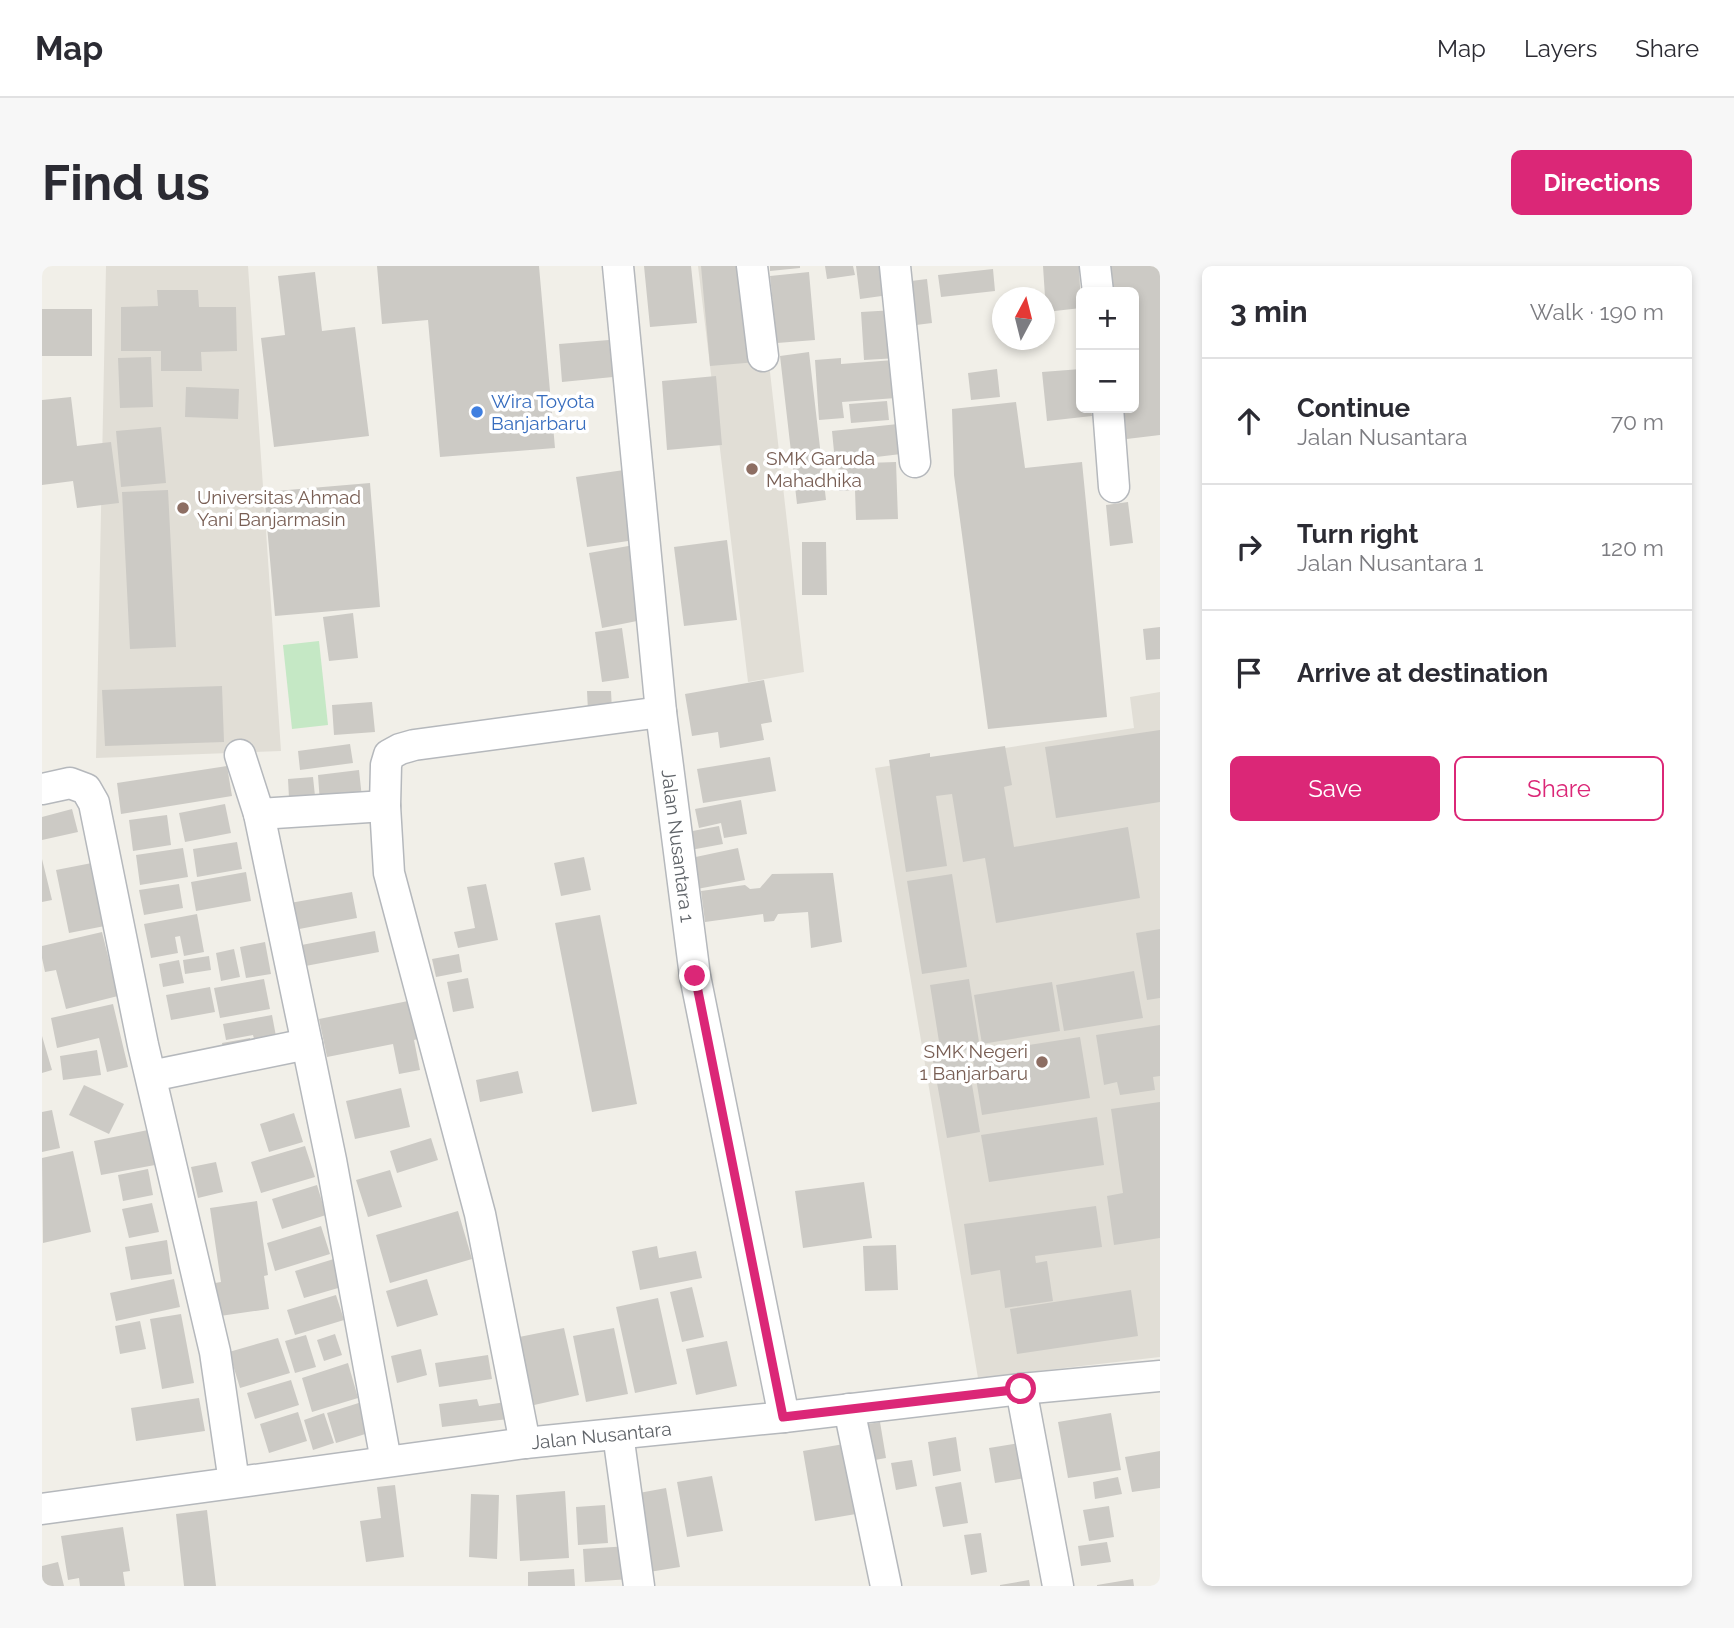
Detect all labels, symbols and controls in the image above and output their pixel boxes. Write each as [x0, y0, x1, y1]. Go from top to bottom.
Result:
text: Map [35, 29, 103, 68]
text: Map [1437, 34, 1486, 63]
text: Layers [1524, 34, 1597, 63]
text: Share [1635, 34, 1699, 63]
button: Directions [1511, 150, 1692, 215]
text: Find us [42, 154, 210, 211]
north arrow [992, 287, 1055, 350]
map controls [1076, 287, 1139, 413]
button: + [1076, 287, 1139, 350]
text: 3 min [1230, 294, 1308, 329]
text: Walk · 190 m [1530, 298, 1664, 325]
button: − [1076, 350, 1139, 413]
place label: Wira Toyota Banjarbaru [491, 390, 595, 434]
text: Continue [1297, 393, 1410, 423]
icon: ahead [1230, 402, 1268, 440]
marker: Wira Toyota Banjarbaru [469, 404, 485, 420]
text: 70 m [1611, 408, 1664, 435]
text: Jalan Nusantara [1297, 423, 1468, 450]
place label: SMK Garuda Mahadhika [766, 447, 875, 491]
marker: SMK Garuda Mahadhika [744, 461, 760, 477]
place label: Universitas Ahmad Yani Banjarmasin [197, 486, 361, 530]
marker: Universitas Ahmad Yani Banjarmasin [175, 500, 191, 516]
text: Turn right [1297, 519, 1418, 549]
icon: right [1230, 528, 1268, 566]
text: 120 m [1601, 534, 1664, 561]
text: Jalan Nusantara 1 [1297, 549, 1483, 576]
icon: arrive [1230, 654, 1268, 692]
text: Arrive at destination [1297, 658, 1548, 688]
button: Save [1230, 756, 1440, 821]
button: Share [1454, 756, 1664, 821]
street label: Jalan Nusantara 1 [657, 768, 699, 924]
route end [679, 960, 710, 991]
place label: SMK Negeri 1 Banjarbaru [920, 1040, 1028, 1084]
marker: SMK Negeri 1 Banjarbaru [1034, 1054, 1050, 1070]
route start [1005, 1373, 1036, 1404]
street label: Jalan Nusantara [530, 1417, 672, 1453]

